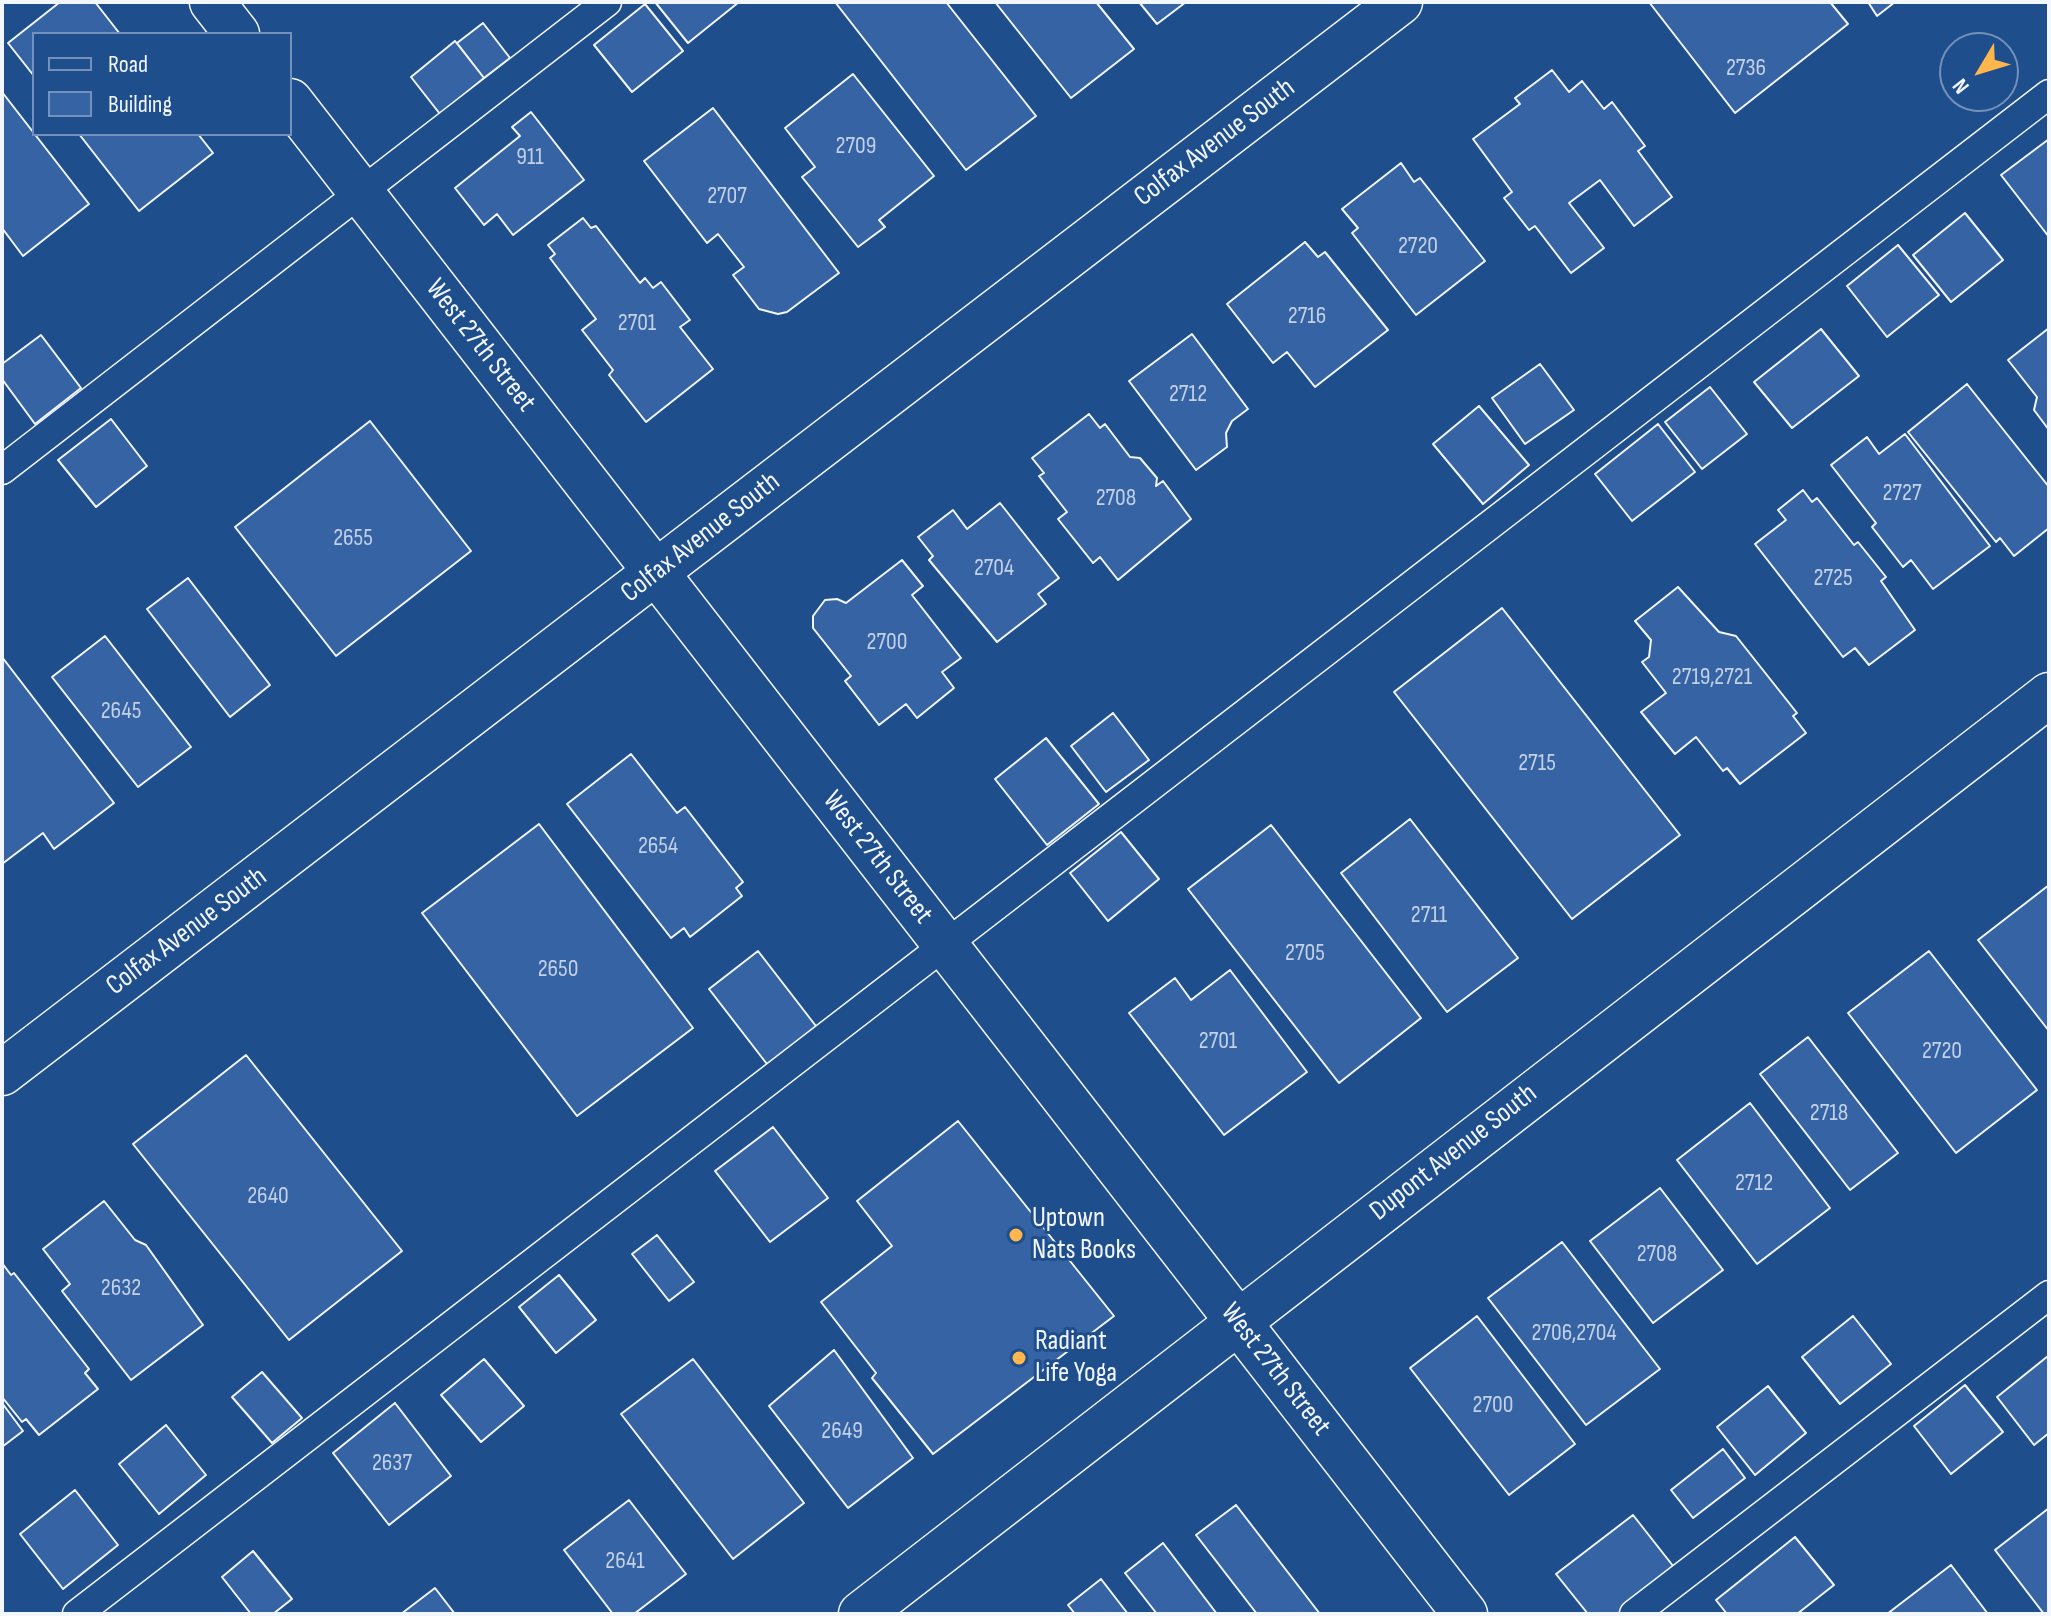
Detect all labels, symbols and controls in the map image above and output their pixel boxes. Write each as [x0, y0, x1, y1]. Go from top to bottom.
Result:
legend [32, 32, 292, 136]
north arrow [1939, 32, 2019, 112]
text: Road [108, 50, 148, 79]
house number: 2736 [1726, 55, 1766, 83]
street label: Colfax Avenue South [1128, 72, 1302, 214]
text: N [1947, 73, 1976, 99]
text: Building [108, 90, 172, 119]
house number: 2709 [836, 133, 876, 161]
house number: 911 [516, 144, 544, 172]
house number: 2707 [707, 183, 747, 211]
house number: 2720 [1398, 233, 1438, 261]
street label: West 27th Street [418, 273, 542, 419]
house number: 2716 [1288, 303, 1326, 331]
house number: 2701 [618, 310, 656, 338]
house number: 2712 [1169, 381, 1207, 409]
street label: Colfax Avenue South [615, 466, 787, 610]
house number: 2727 [1883, 480, 1921, 508]
house number: 2708 [1096, 485, 1136, 513]
house number: 2655 [333, 525, 373, 553]
house number: 2704 [974, 555, 1014, 583]
house number: 2725 [1814, 565, 1852, 593]
house number: 2700 [867, 629, 907, 657]
house number: 2719,2721 [1672, 664, 1752, 692]
house number: 2645 [101, 698, 141, 726]
house number: 2715 [1518, 750, 1556, 778]
street label: West 27th Street [815, 785, 939, 931]
house number: 2654 [638, 833, 678, 861]
street label: Colfax Avenue South [100, 861, 274, 1003]
house number: 2711 [1411, 902, 1447, 930]
house number: 2705 [1285, 940, 1325, 968]
house number: 2650 [538, 956, 578, 984]
house number: 2701 [1199, 1028, 1237, 1056]
house number: 2720 [1922, 1038, 1962, 1066]
street label: Dupont Avenue South [1364, 1077, 1544, 1229]
house number: 2718 [1810, 1100, 1848, 1128]
house number: 2712 [1735, 1170, 1773, 1198]
house number: 2640 [247, 1183, 289, 1211]
place label: Uptown Nats Books [1032, 1202, 1136, 1268]
marker: Uptown Nats Books [1007, 1226, 1025, 1244]
house number: 2708 [1637, 1241, 1677, 1269]
house number: 2632 [101, 1275, 141, 1303]
street label: West 27th Street [1213, 1297, 1337, 1443]
house number: 2706,2704 [1532, 1320, 1616, 1348]
place label: Radiant Life Yoga [1035, 1325, 1117, 1391]
marker: Radiant Life Yoga [1010, 1349, 1028, 1367]
house number: 2700 [1473, 1392, 1513, 1420]
house number: 2649 [821, 1418, 863, 1446]
house number: 2637 [372, 1450, 412, 1478]
house number: 2641 [605, 1548, 645, 1576]

